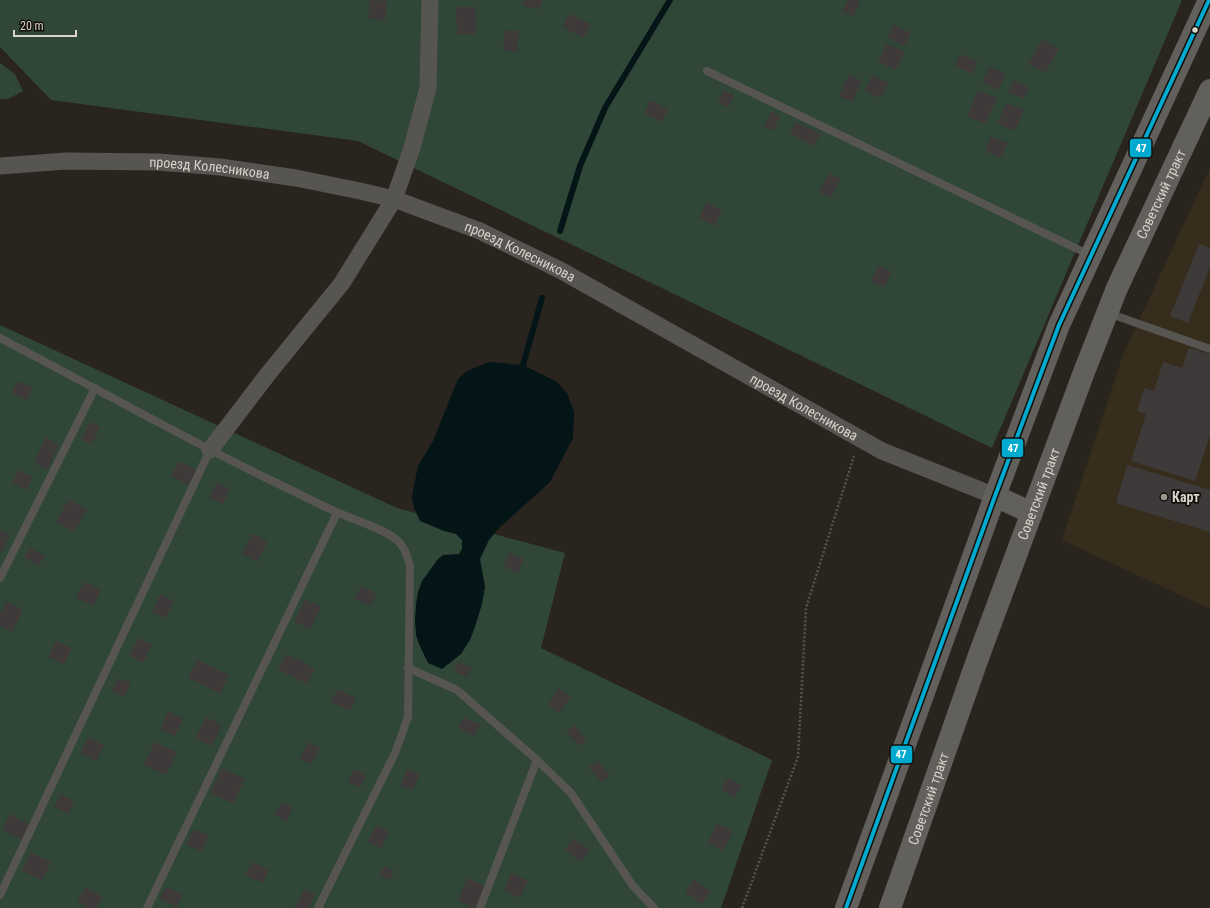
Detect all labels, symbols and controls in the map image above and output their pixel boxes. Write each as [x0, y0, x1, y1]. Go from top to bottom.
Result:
scale bar [14, 12, 76, 38]
text: 20 m [20, 19, 44, 33]
unlabelled marker [1190, 25, 1200, 35]
line badge: 47 [1129, 138, 1152, 158]
text: 47 [1135, 142, 1147, 155]
street label: Советский тракт [1133, 147, 1189, 241]
street label: проезд Колесникова [149, 154, 271, 182]
street label: проезд Колесникова [462, 218, 578, 285]
street label: проезд Колесникова [747, 370, 861, 444]
line badge: 47 [1001, 438, 1024, 458]
text: 47 [1007, 442, 1019, 455]
street label: Советский тракт [1014, 446, 1063, 542]
place label: Карт [1172, 489, 1200, 505]
marker: Карт [1159, 492, 1169, 502]
line badge: 47 [890, 745, 913, 764]
text: 47 [895, 748, 907, 761]
street label: Советский тракт [905, 750, 952, 847]

